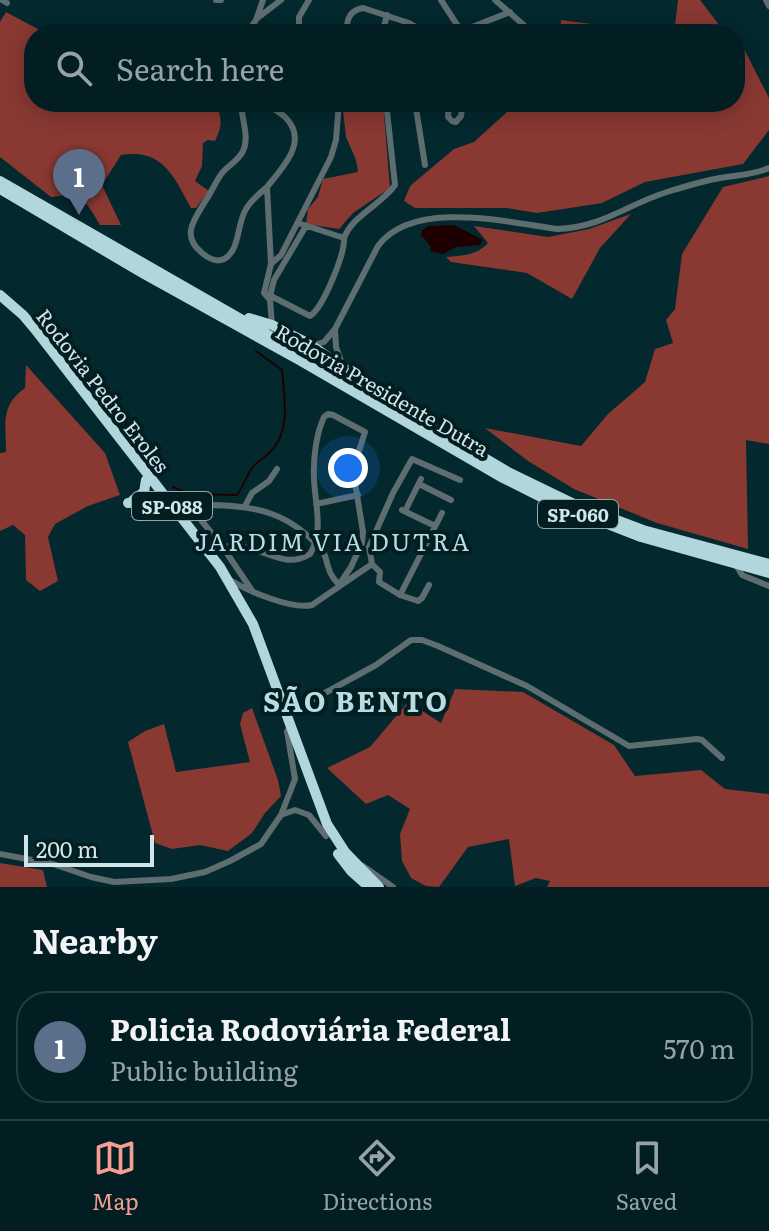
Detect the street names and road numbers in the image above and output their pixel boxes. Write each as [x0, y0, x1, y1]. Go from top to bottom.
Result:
street label: Rodovia Pedro Eroles [30, 302, 178, 478]
street label: Rodovia Presidente Dutra [271, 316, 495, 463]
road number: SP-088 [132, 492, 212, 520]
road number: SP-060 [538, 500, 618, 528]

